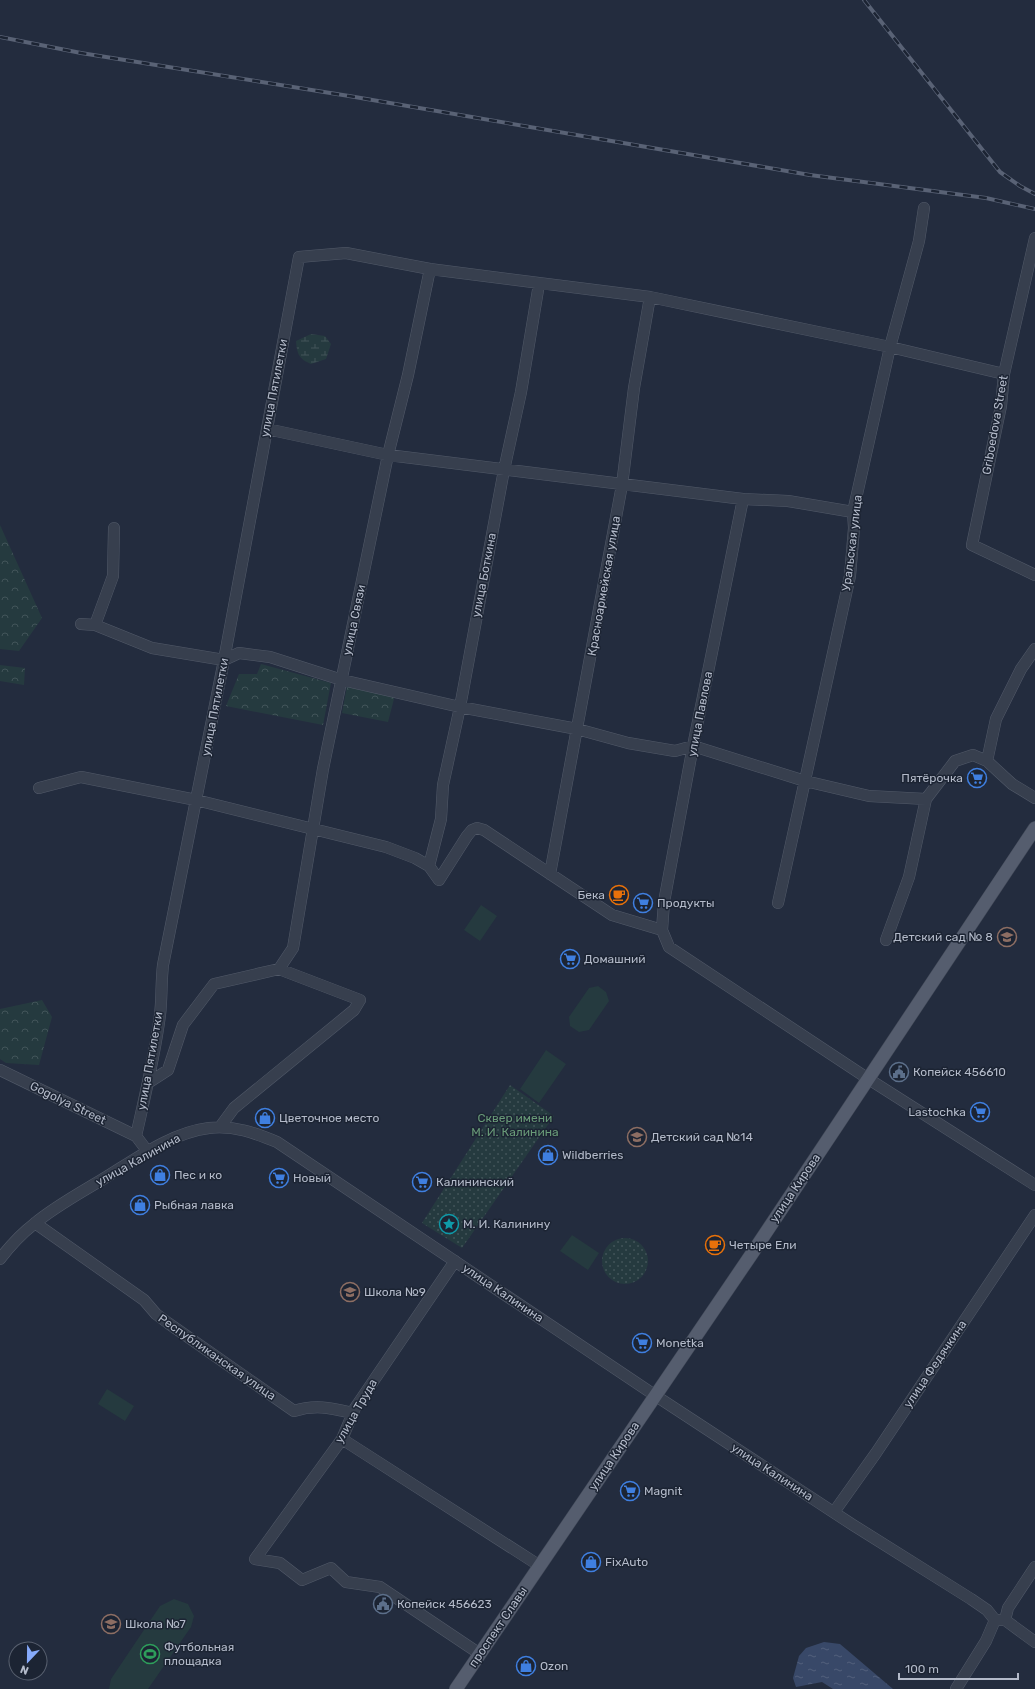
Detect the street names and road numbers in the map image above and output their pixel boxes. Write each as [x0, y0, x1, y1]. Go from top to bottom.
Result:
street label: улица Пятилетки [258, 338, 290, 438]
street label: Griboedova Street [979, 374, 1011, 476]
street label: Уральская улица [839, 494, 865, 592]
street label: Красноармейская улица [585, 515, 623, 657]
street label: улица Боткина [469, 532, 499, 618]
street label: улица Связи [340, 583, 368, 657]
street label: улица Пятилетки [199, 657, 231, 757]
street label: улица Павлова [685, 670, 715, 758]
street label: улица Пятилетки [134, 1011, 166, 1111]
street label: Gogolya Street [28, 1079, 108, 1128]
street label: улица Калинина [93, 1131, 183, 1189]
street label: улица Кирова [767, 1151, 823, 1225]
street label: улица Калинина [460, 1261, 546, 1325]
street label: Республиканская улица [156, 1311, 278, 1403]
street label: улица Федячкина [901, 1318, 969, 1410]
street label: улица Труда [332, 1376, 380, 1446]
street label: улица Кирова [586, 1419, 642, 1493]
street label: улица Калинина [729, 1440, 815, 1504]
street label: проспект Славы [466, 1584, 530, 1670]

